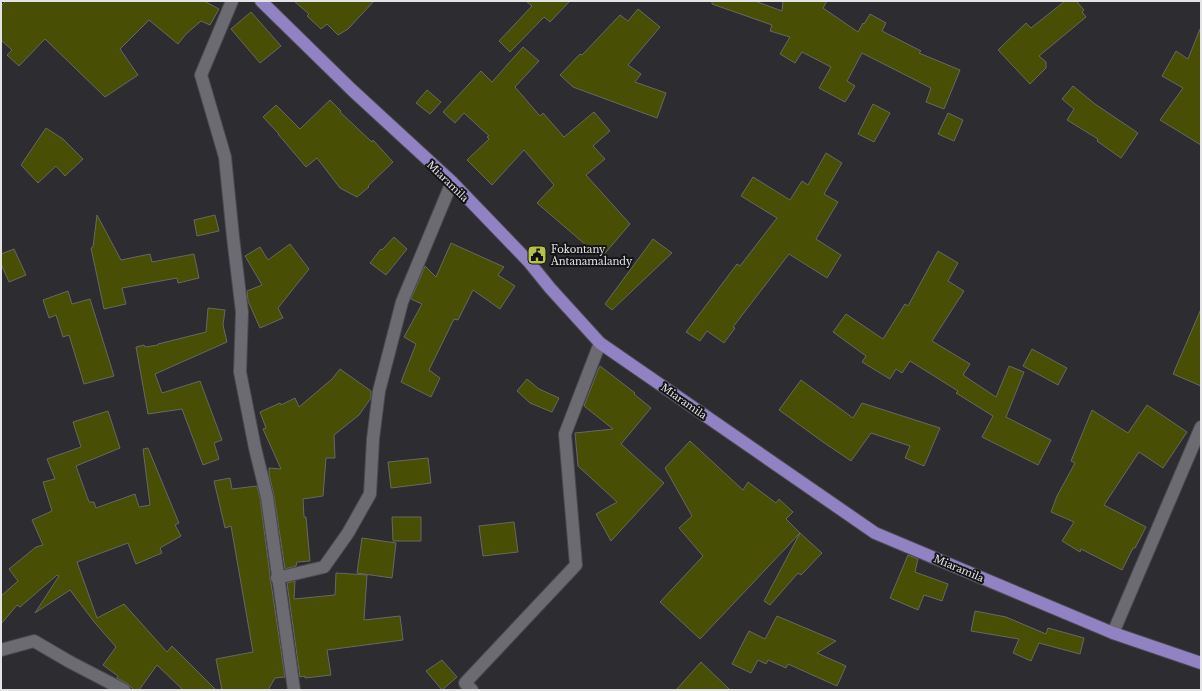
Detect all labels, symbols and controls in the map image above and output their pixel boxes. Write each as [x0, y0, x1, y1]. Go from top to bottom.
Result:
street label: Miaramila [424, 158, 472, 205]
place label: Fokontany Antanamalandy [550, 243, 633, 268]
public building icon: Fokontany Antanamalandy [526, 244, 548, 266]
street label: Miaramila [658, 381, 710, 422]
street label: Miaramila [932, 552, 986, 585]

